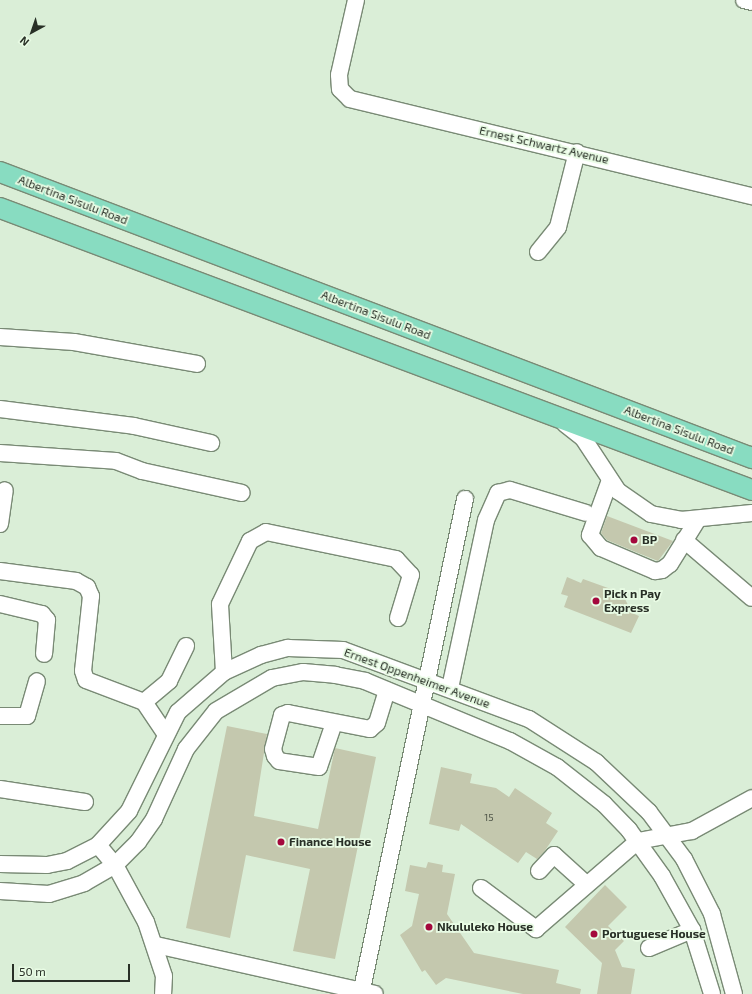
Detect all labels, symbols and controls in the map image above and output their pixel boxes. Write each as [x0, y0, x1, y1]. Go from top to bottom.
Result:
north arrow [12, 12, 52, 52]
text: N [17, 34, 31, 49]
street label: Ernest Schwartz Avenue [478, 123, 610, 167]
street label: Albertina Sisulu Road [16, 172, 130, 228]
street label: Albertina Sisulu Road [319, 287, 433, 343]
street label: Albertina Sisulu Road [622, 402, 736, 458]
place label: BP [642, 533, 657, 547]
marker: BP [629, 535, 639, 545]
place label: Pick n Pay Express [604, 587, 661, 615]
marker: Pick n Pay Express [591, 596, 601, 606]
street label: Ernest Oppenheimer Avenue [342, 645, 492, 711]
house number: 15 [484, 812, 494, 824]
place label: Finance House [289, 835, 371, 849]
marker: Finance House [276, 837, 286, 847]
place label: Nkululeko House [437, 920, 533, 934]
marker: Nkululeko House [424, 922, 434, 932]
place label: Portuguese House [602, 927, 706, 941]
marker: Portuguese House [589, 929, 599, 939]
scale bar [14, 956, 132, 982]
text: 50 m [19, 964, 46, 978]

